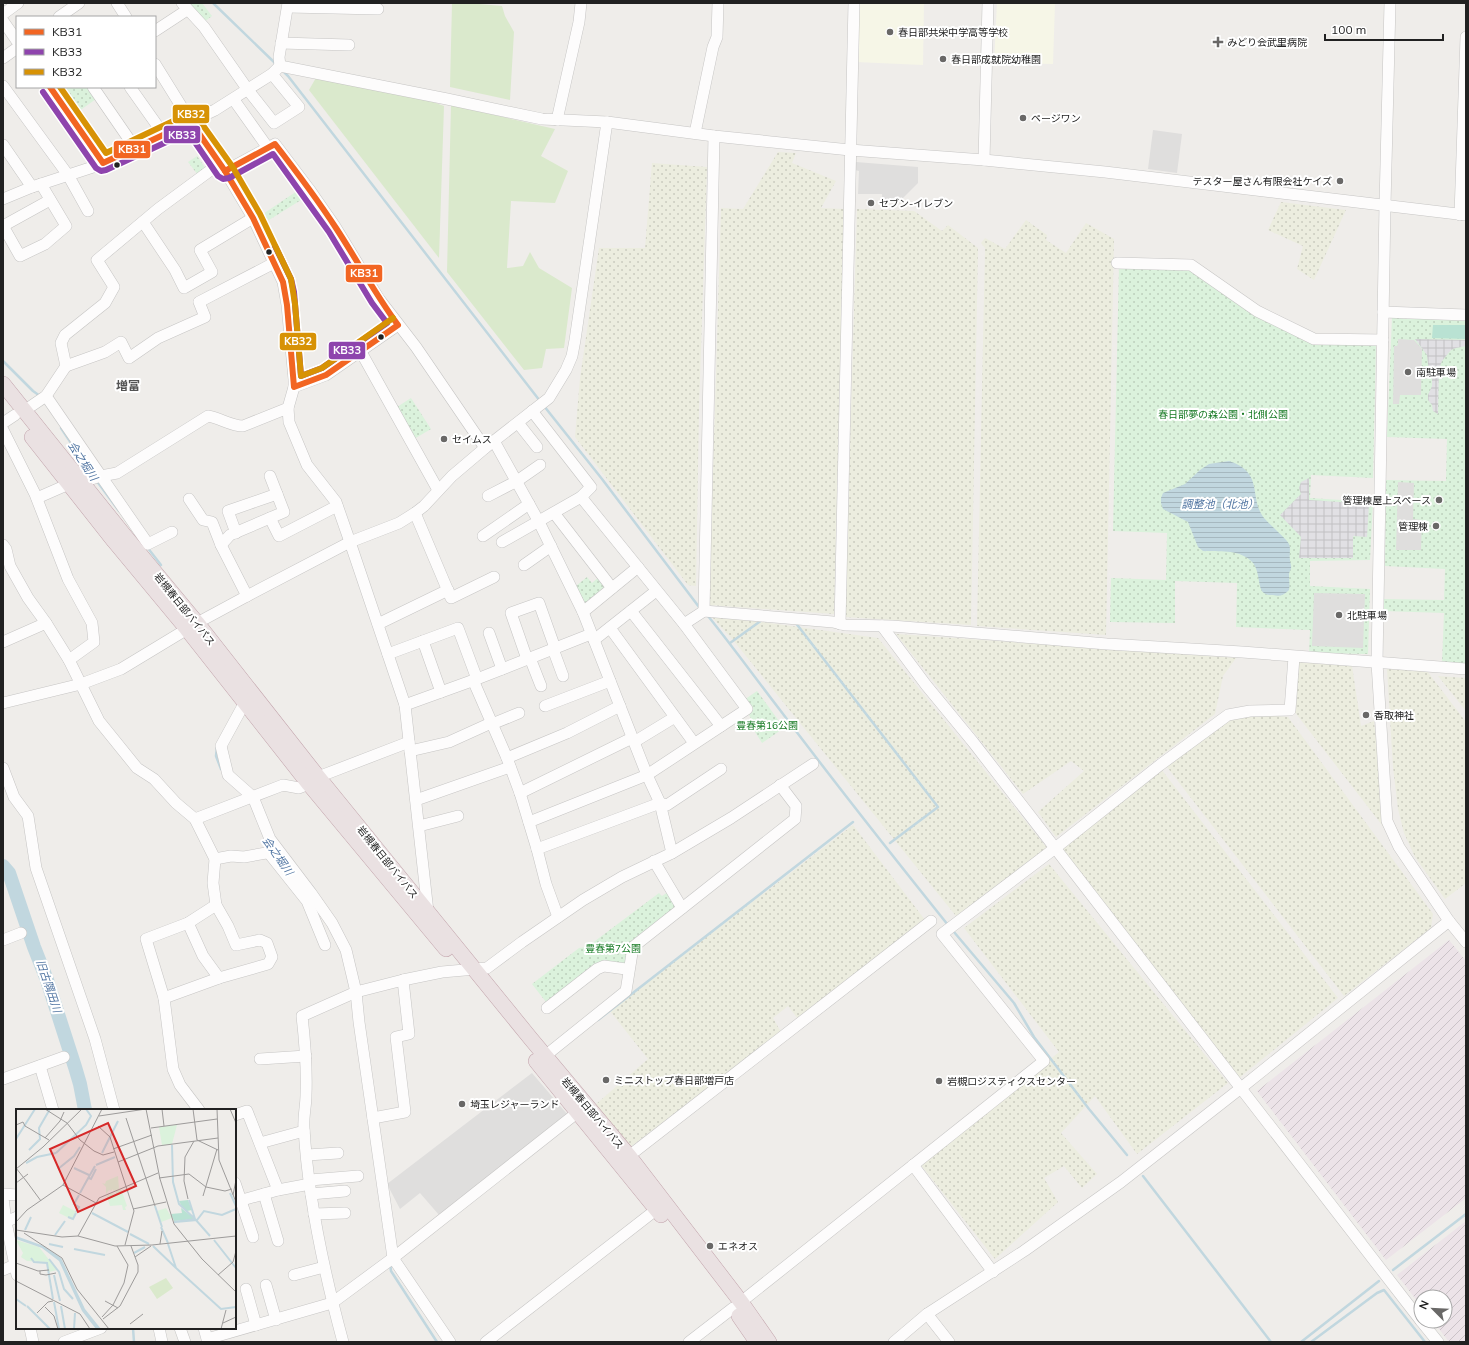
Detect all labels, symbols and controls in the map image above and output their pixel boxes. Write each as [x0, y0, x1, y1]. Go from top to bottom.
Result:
legend [16, 16, 156, 88]
scale bar [1325, 16, 1443, 42]
text: 100 m [1331, 22, 1366, 37]
text: KB31 [52, 24, 82, 39]
place label: 春日部共栄中学高等学校 [898, 26, 1008, 39]
marker: 春日部共栄中学高等学校 [885, 27, 895, 37]
marker: みどり会武里病院 [1212, 36, 1224, 48]
place label: みどり会武里病院 [1227, 36, 1307, 49]
text: KB33 [52, 44, 82, 59]
place label: 春日部成就院幼稚園 [951, 53, 1041, 66]
marker: 春日部成就院幼稚園 [938, 54, 948, 64]
text: KB32 [52, 64, 82, 79]
line badge: KB32 [172, 104, 210, 124]
text: KB32 [177, 107, 205, 121]
place label: ページワン [1031, 112, 1081, 125]
marker: ページワン [1018, 113, 1028, 123]
line badge: KB33 [163, 125, 201, 144]
text: KB33 [168, 128, 196, 142]
line badge: KB31 [113, 140, 151, 159]
text: KB31 [118, 142, 146, 156]
unlabelled marker [112, 160, 122, 170]
place label: テスター屋さん有限会社ケイズ [1193, 175, 1332, 188]
marker: テスター屋さん有限会社ケイズ [1335, 176, 1345, 186]
place label: セブン-イレブン [879, 197, 953, 210]
marker: セブン-イレブン [866, 198, 876, 208]
unlabelled marker [264, 247, 274, 257]
line badge: KB31 [345, 264, 383, 283]
text: KB31 [350, 266, 378, 280]
line badge: KB32 [279, 332, 317, 351]
unlabelled marker [376, 332, 386, 342]
text: KB32 [284, 334, 312, 348]
line badge: KB33 [328, 341, 366, 360]
text: KB33 [333, 343, 361, 357]
place label: 南駐車場 [1416, 366, 1456, 379]
marker: 南駐車場 [1403, 367, 1413, 377]
district label: 増富 [116, 378, 140, 393]
park label: 春日部夢の森公園・北側公園 [1158, 408, 1288, 421]
place label: セイムス [452, 433, 492, 446]
marker: セイムス [439, 434, 449, 444]
water label: 会之堀川 [65, 439, 101, 484]
place label: 管理棟屋上スペース [1342, 494, 1431, 507]
marker: 管理棟屋上スペース [1434, 495, 1444, 505]
water label: 調整池（北池） [1182, 497, 1259, 511]
place label: 管理棟 [1398, 520, 1428, 533]
marker: 管理棟 [1431, 521, 1441, 531]
street label: 岩槻春日部バイパス [151, 570, 218, 648]
place label: 北駐車場 [1347, 609, 1387, 622]
marker: 北駐車場 [1334, 610, 1344, 620]
place label: 香取神社 [1374, 709, 1414, 722]
marker: 香取神社 [1361, 710, 1371, 720]
park label: 豊春第16公園 [736, 719, 798, 732]
street label: 岩槻春日部バイパス [354, 823, 421, 901]
water label: 会之堀川 [260, 834, 297, 879]
park label: 豊春第7公園 [585, 942, 641, 955]
water label: 旧古隅田川 [33, 958, 65, 1015]
place label: ミニストップ春日部増戸店 [614, 1074, 734, 1087]
street label: 岩槻春日部バイパス [559, 1075, 626, 1152]
marker: ミニストップ春日部増戸店 [601, 1075, 611, 1085]
place label: 岩槻ロジスティクスセンター [947, 1075, 1076, 1088]
marker: 岩槻ロジスティクスセンター [934, 1076, 944, 1086]
place label: 埼玉レジャーランド [470, 1098, 560, 1111]
marker: 埼玉レジャーランド [457, 1099, 467, 1109]
inset map [16, 1109, 236, 1329]
place label: エネオス [718, 1240, 758, 1253]
marker: エネオス [705, 1241, 715, 1251]
north arrow [1413, 1289, 1453, 1329]
text: N [1416, 1298, 1432, 1312]

